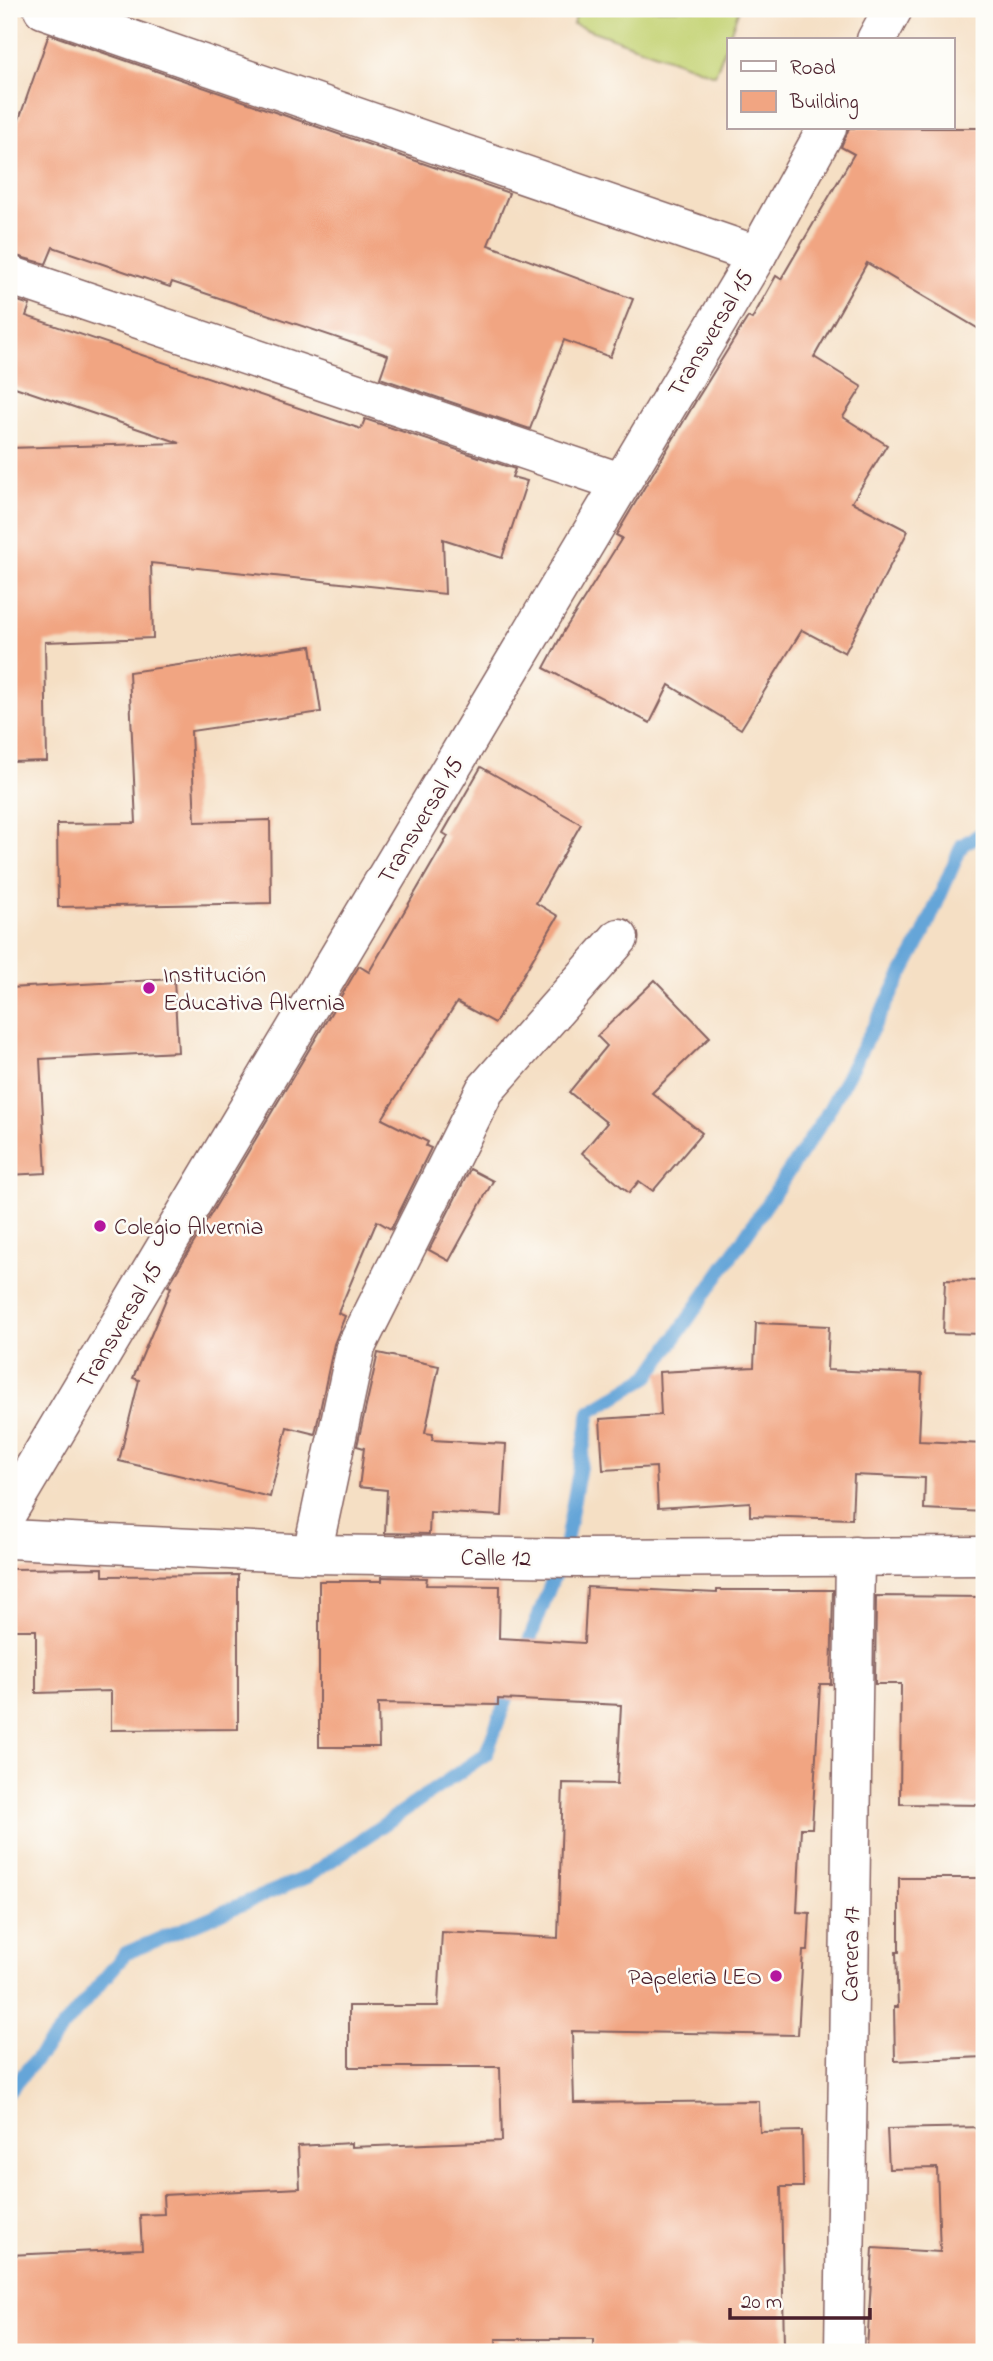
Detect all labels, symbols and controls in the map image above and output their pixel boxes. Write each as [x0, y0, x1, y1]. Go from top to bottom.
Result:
legend [727, 38, 954, 130]
text: Road [790, 54, 836, 84]
text: Building [789, 88, 859, 120]
street label: Transversal 15 [660, 264, 764, 405]
street label: Transversal 15 [370, 751, 474, 892]
place label: Institución Educativa Alvernia [163, 959, 345, 1022]
marker: Institución Educativa Alvernia [141, 980, 157, 996]
place label: Colegio Alvernia [114, 1211, 263, 1246]
marker: Colegio Alvernia [92, 1218, 108, 1234]
street label: Transversal 15 [69, 1256, 173, 1397]
street label: Calle 12 [460, 1541, 532, 1578]
street label: Carrera 17 [834, 1906, 871, 2002]
place label: Papeleria LEO [628, 1961, 762, 1996]
marker: Papeleria LEO [768, 1968, 784, 1984]
scale bar [730, 2277, 870, 2321]
text: 20 m [741, 2288, 782, 2318]

